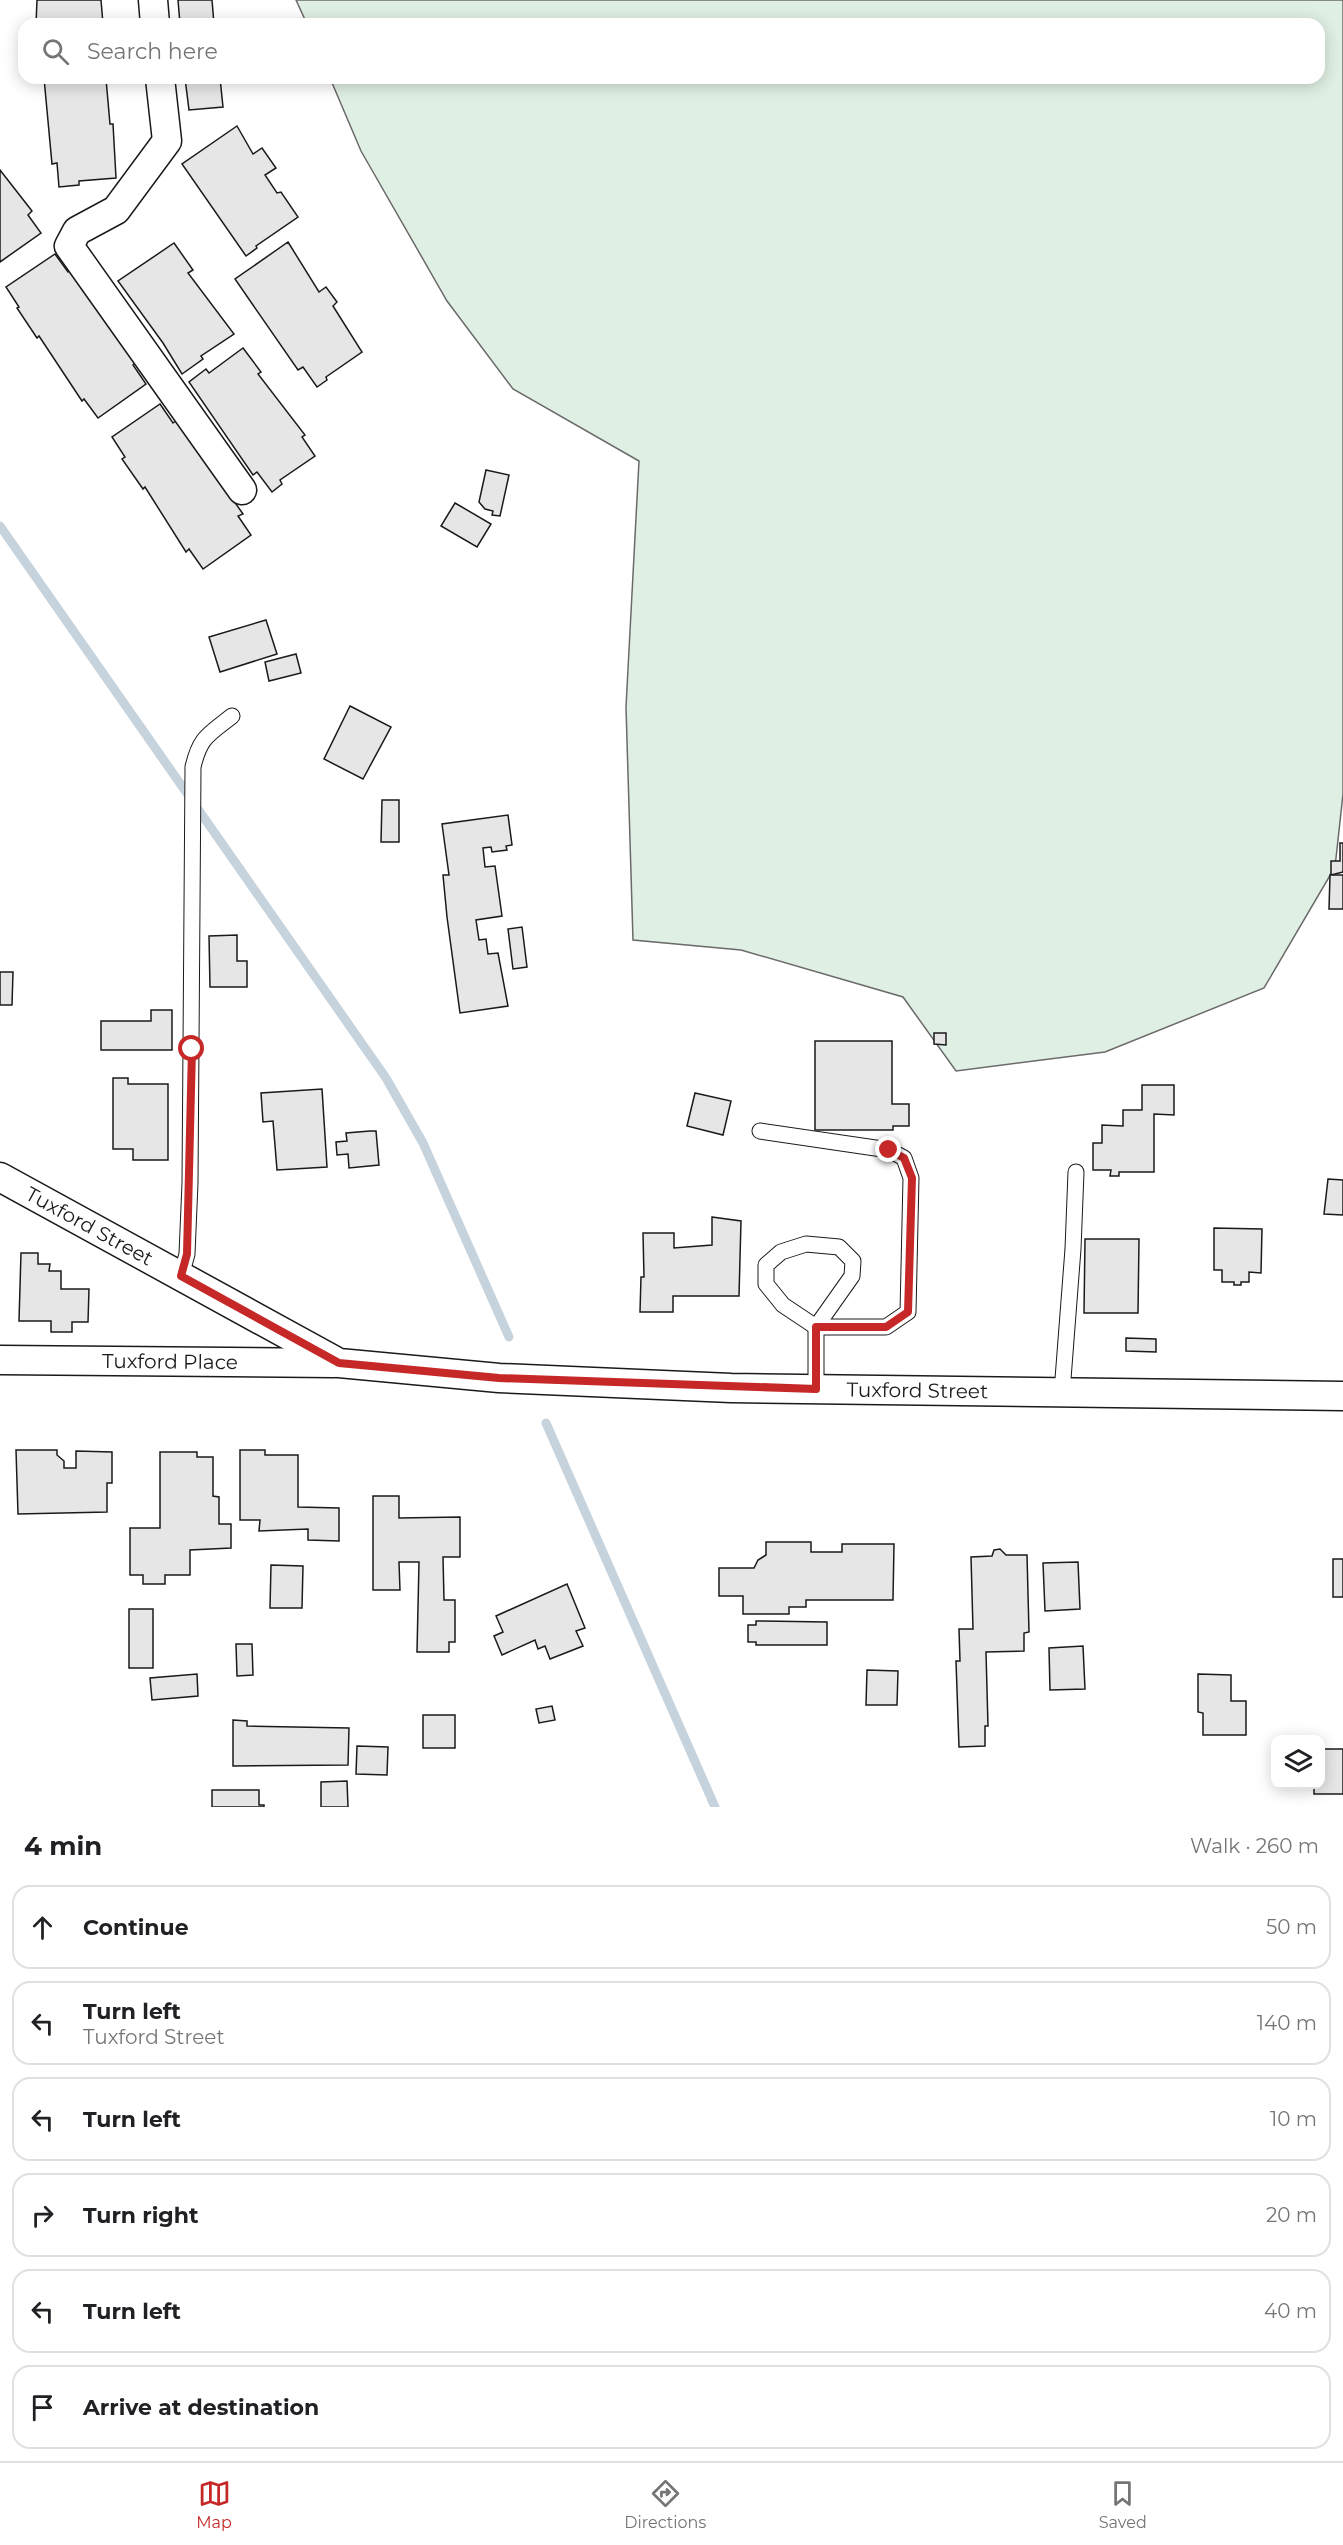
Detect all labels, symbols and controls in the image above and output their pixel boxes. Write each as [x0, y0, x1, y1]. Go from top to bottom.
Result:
search box [18, 18, 1325, 84]
icon: search [39, 35, 72, 68]
text: Search here [87, 38, 218, 65]
route start [178, 1035, 204, 1061]
route end [875, 1136, 901, 1162]
street label: Tuxford Street [22, 1181, 157, 1271]
street label: Tuxford Place [102, 1349, 238, 1374]
street label: Tuxford Street [846, 1378, 988, 1403]
map controls [1271, 1735, 1325, 1789]
button: layers [1271, 1735, 1325, 1789]
text: 4 min [24, 1830, 102, 1862]
text: Walk · 260 m [1190, 1834, 1319, 1858]
icon: ahead [26, 1911, 59, 1944]
text: Continue [83, 1914, 189, 1941]
text: 50 m [1266, 1915, 1317, 1939]
text: Turn left [83, 1998, 181, 2025]
icon: left [26, 2007, 59, 2040]
text: 140 m [1257, 2011, 1317, 2035]
text: Tuxford Street [83, 2025, 225, 2049]
icon: left [26, 2103, 59, 2136]
text: Turn left [83, 2106, 181, 2133]
text: 10 m [1270, 2107, 1317, 2131]
icon: right [26, 2199, 59, 2232]
text: Turn right [83, 2202, 198, 2229]
text: 20 m [1266, 2203, 1317, 2227]
icon: left [26, 2295, 59, 2328]
text: Turn left [83, 2298, 181, 2325]
text: 40 m [1264, 2299, 1317, 2323]
icon: arrive [26, 2391, 59, 2424]
text: Arrive at destination [83, 2394, 319, 2421]
tab: Map [196, 2477, 232, 2532]
tab: Directions [624, 2477, 706, 2532]
tab: Saved [1099, 2477, 1147, 2532]

